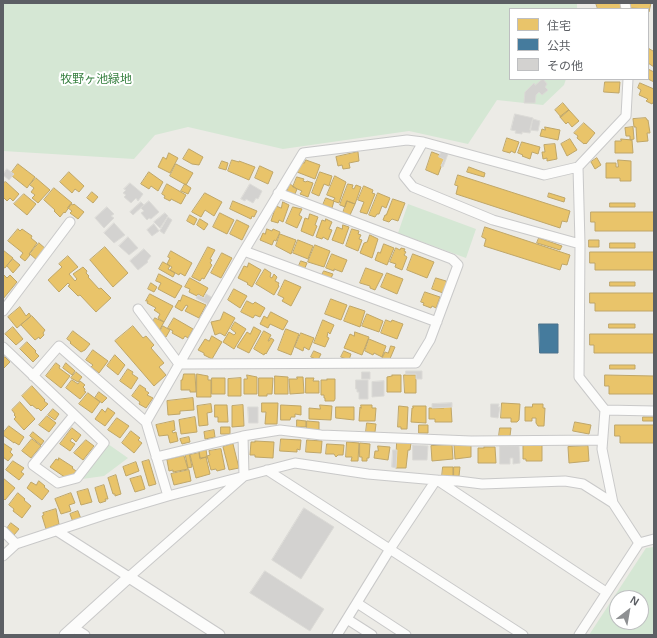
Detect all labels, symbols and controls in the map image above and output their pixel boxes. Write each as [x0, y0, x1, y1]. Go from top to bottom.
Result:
legend [509, 8, 649, 80]
text: 住宅 [547, 19, 571, 33]
text: 公共 [547, 39, 571, 53]
text: その他 [547, 59, 583, 73]
park label: 牧野ヶ池緑地 [60, 73, 132, 87]
north arrow [609, 590, 649, 630]
text: N [628, 593, 641, 608]

